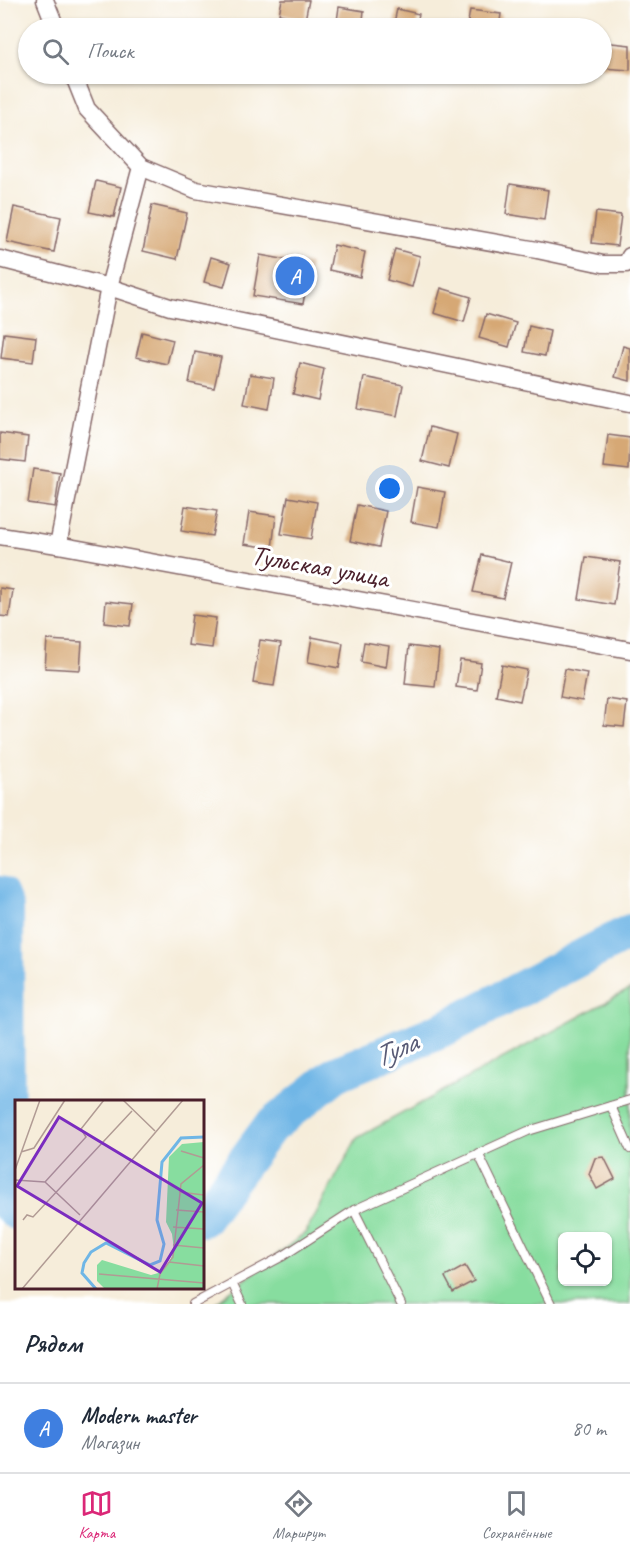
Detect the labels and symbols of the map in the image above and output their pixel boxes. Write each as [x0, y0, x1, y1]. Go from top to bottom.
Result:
pin: A [276, 254, 314, 298]
your location [375, 474, 404, 503]
street label: Тульская улица [249, 537, 394, 596]
water label: Тула [367, 1022, 426, 1075]
inset map [15, 1100, 204, 1289]

